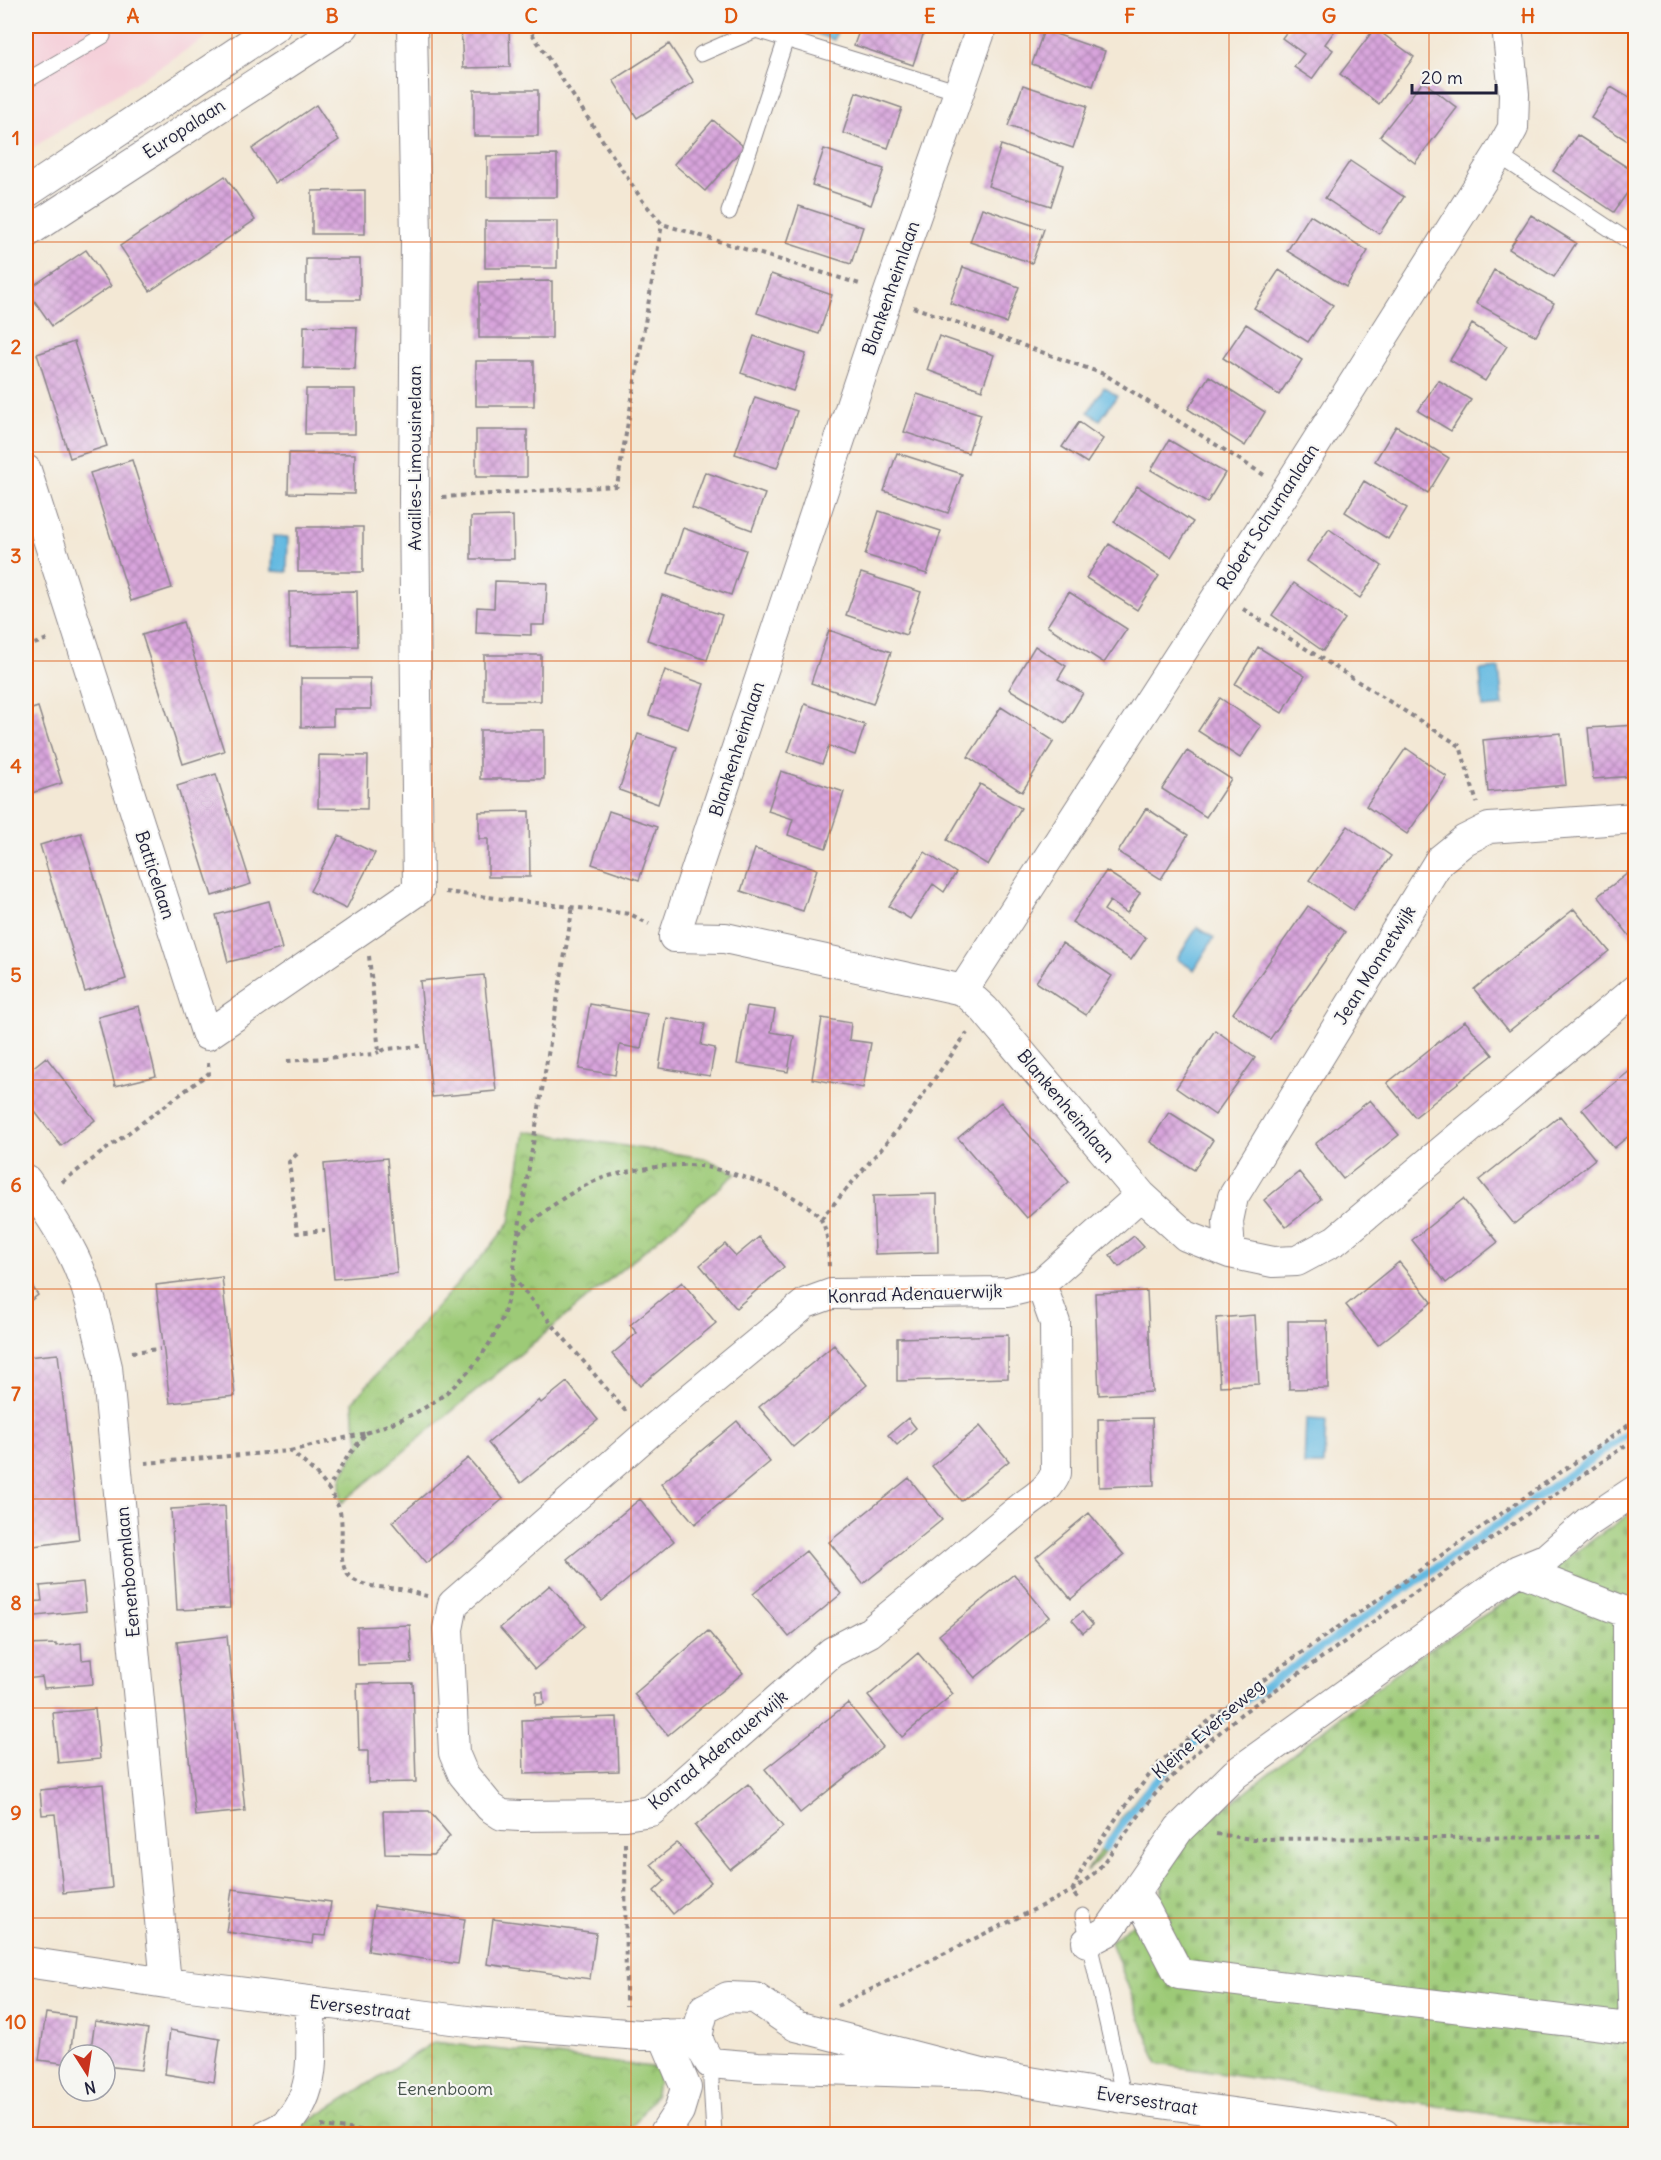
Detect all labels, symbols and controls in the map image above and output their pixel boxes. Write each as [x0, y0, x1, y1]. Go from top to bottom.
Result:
text: A [127, 3, 140, 28]
text: B [325, 3, 339, 28]
text: C [524, 3, 538, 28]
text: D [724, 3, 738, 28]
text: E [924, 3, 936, 28]
text: F [1124, 3, 1136, 28]
text: G [1322, 3, 1336, 28]
text: H [1521, 3, 1535, 28]
scale bar [1412, 57, 1496, 95]
text: 20 m [1421, 66, 1463, 89]
street label: Europalaan [138, 93, 229, 164]
text: 1 [12, 125, 20, 150]
street label: Blankenheimlaan [857, 218, 924, 358]
text: 2 [11, 334, 22, 359]
street label: Availles-Limousinelaan [403, 365, 426, 551]
street label: Robert Schumanlaan [1212, 439, 1324, 594]
text: 3 [10, 543, 22, 568]
street label: Blankenheimlaan [704, 678, 769, 819]
text: 4 [10, 753, 22, 778]
street label: Batticelaan [130, 828, 181, 922]
street label: Jean Monnetwijk [1329, 901, 1420, 1029]
text: 5 [10, 962, 22, 987]
street label: Blankenheimlaan [1012, 1044, 1120, 1167]
text: 6 [10, 1172, 22, 1197]
street label: Konrad Adenauerwijk [827, 1279, 1003, 1308]
text: 7 [11, 1381, 21, 1406]
street label: Eenenboomlaan [110, 1506, 145, 1638]
text: 8 [10, 1590, 22, 1615]
street label: Kleine Everseweg [1147, 1674, 1269, 1784]
street label: Konrad Adenauerwijk [643, 1685, 792, 1815]
text: 9 [10, 1800, 22, 1825]
street label: Eversestraat [308, 1990, 412, 2025]
text: 10 [5, 2009, 27, 2034]
north arrow [57, 2043, 117, 2103]
text: N [83, 2077, 98, 2099]
park label: Eenenboom [397, 2077, 493, 2100]
street label: Eversestraat [1095, 2081, 1199, 2120]

